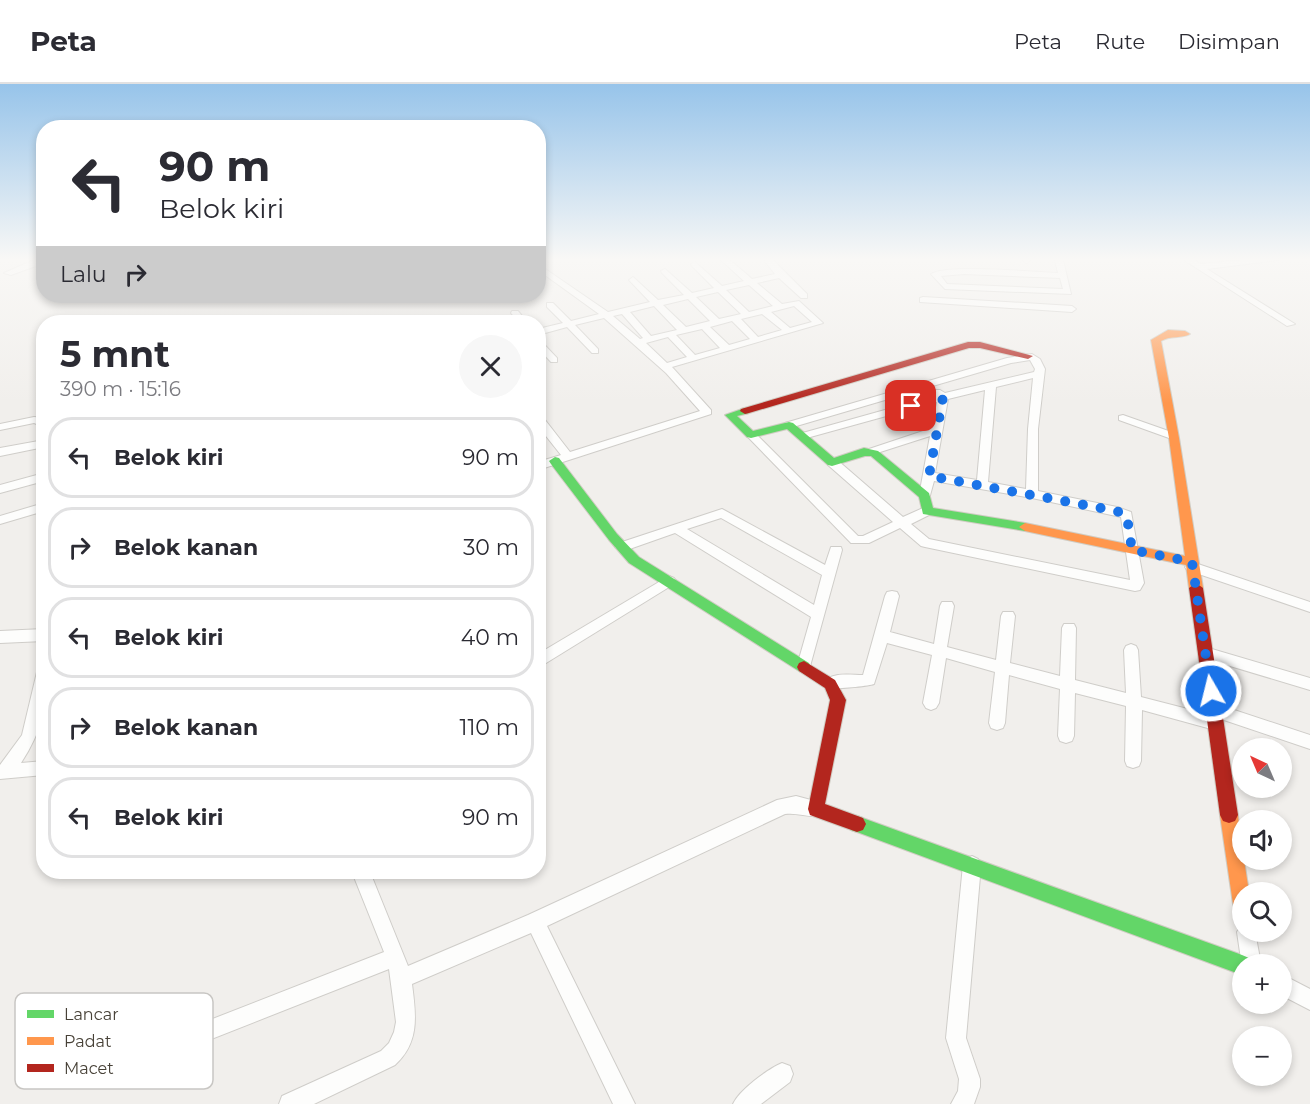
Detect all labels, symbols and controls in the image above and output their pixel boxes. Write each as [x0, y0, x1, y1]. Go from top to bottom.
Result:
text: Peta [30, 24, 97, 58]
text: Peta [1014, 29, 1062, 54]
text: Rute [1095, 29, 1145, 54]
text: Disimpan [1178, 29, 1280, 54]
text: 90 m [159, 140, 270, 192]
icon: left [60, 144, 138, 222]
text: Belok kiri [159, 192, 284, 225]
icon: right [119, 258, 152, 291]
text: Lalu [60, 261, 107, 288]
text: 5 mnt [60, 332, 170, 376]
button: close [459, 335, 522, 398]
text: 390 m · 15:16 [60, 377, 181, 401]
pin [885, 380, 936, 431]
icon: arrive [894, 389, 927, 422]
icon: left [63, 441, 96, 474]
text: Belok kiri [114, 444, 223, 471]
text: 90 m [462, 444, 519, 471]
icon: right [63, 531, 96, 564]
text: Belok kanan [114, 534, 258, 561]
text: 30 m [463, 534, 519, 561]
icon: left [63, 621, 96, 654]
text: Belok kiri [114, 624, 223, 651]
text: 40 m [461, 624, 519, 651]
position arrow [1179, 659, 1243, 723]
icon: right [63, 711, 96, 744]
text: Belok kanan [114, 714, 258, 741]
text: 110 m [459, 714, 519, 741]
north arrow [1232, 738, 1292, 798]
map controls [1232, 738, 1292, 1086]
icon: left [63, 801, 96, 834]
text: Belok kiri [114, 804, 223, 831]
text: 90 m [462, 804, 519, 831]
button: sound [1232, 810, 1292, 870]
button: search [1232, 882, 1292, 942]
button: + [1232, 954, 1292, 1014]
legend [15, 993, 213, 1089]
text: Lancar [64, 1005, 119, 1024]
button: − [1232, 1026, 1292, 1086]
text: Padat [64, 1032, 112, 1051]
text: Macet [64, 1059, 114, 1078]

